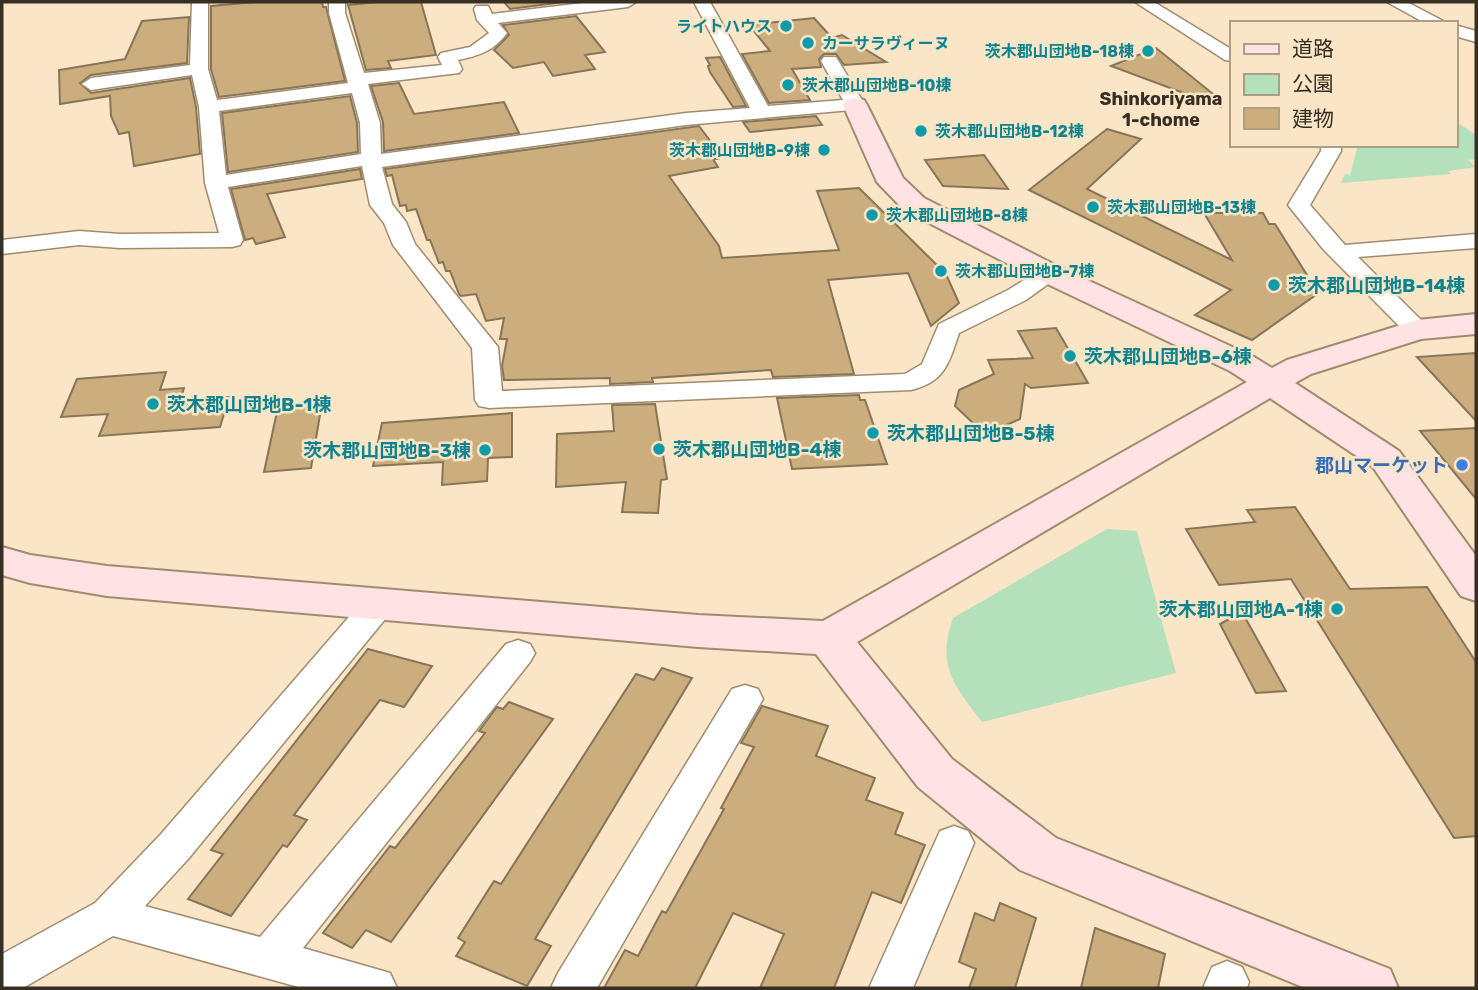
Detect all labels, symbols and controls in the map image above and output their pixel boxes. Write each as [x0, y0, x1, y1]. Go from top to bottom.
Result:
place label: ライトハウス [676, 17, 772, 36]
marker: ライトハウス [778, 18, 794, 34]
legend [1230, 21, 1457, 147]
place label: カーサラヴィーヌ [822, 34, 950, 53]
marker: カーサラヴィーヌ [800, 35, 816, 51]
text: 道路 [1292, 36, 1334, 61]
place label: 茨木郡山団地B-18棟 [985, 42, 1134, 61]
marker: 茨木郡山団地B-18棟 [1140, 43, 1156, 59]
text: 公園 [1292, 71, 1334, 96]
place label: 茨木郡山団地B-10棟 [802, 76, 951, 95]
marker: 茨木郡山団地B-10棟 [780, 77, 796, 93]
district label: Shinkoriyama 1-chome [1100, 88, 1222, 131]
text: 建物 [1292, 106, 1334, 131]
place label: 茨木郡山団地B-12棟 [935, 122, 1084, 141]
marker: 茨木郡山団地B-12棟 [913, 123, 929, 139]
place label: 茨木郡山団地B-9棟 [669, 141, 810, 160]
marker: 茨木郡山団地B-9棟 [816, 142, 832, 158]
place label: 茨木郡山団地B-13棟 [1107, 198, 1256, 217]
marker: 茨木郡山団地B-13棟 [1085, 199, 1101, 215]
place label: 茨木郡山団地B-8棟 [886, 206, 1028, 225]
marker: 茨木郡山団地B-8棟 [864, 207, 880, 223]
place label: 茨木郡山団地B-7棟 [955, 262, 1094, 281]
marker: 茨木郡山団地B-7棟 [933, 263, 949, 279]
place label: 茨木郡山団地B-14棟 [1288, 274, 1465, 297]
marker: 茨木郡山団地B-14棟 [1266, 277, 1282, 293]
place label: 茨木郡山団地B-6棟 [1084, 345, 1252, 368]
marker: 茨木郡山団地B-6棟 [1062, 348, 1078, 364]
place label: 茨木郡山団地B-1棟 [167, 393, 331, 416]
marker: 茨木郡山団地B-1棟 [145, 396, 161, 412]
place label: 茨木郡山団地B-5棟 [887, 422, 1055, 445]
marker: 茨木郡山団地B-5棟 [865, 425, 881, 441]
place label: 茨木郡山団地B-4棟 [673, 438, 841, 461]
place label: 茨木郡山団地B-3棟 [303, 439, 471, 462]
marker: 茨木郡山団地B-4棟 [651, 441, 667, 457]
marker: 茨木郡山団地B-3棟 [477, 442, 493, 458]
place label: 郡山マーケット [1315, 454, 1448, 477]
marker: 郡山マーケット [1454, 457, 1470, 473]
place label: 茨木郡山団地A-1棟 [1159, 598, 1323, 621]
marker: 茨木郡山団地A-1棟 [1329, 601, 1345, 617]

